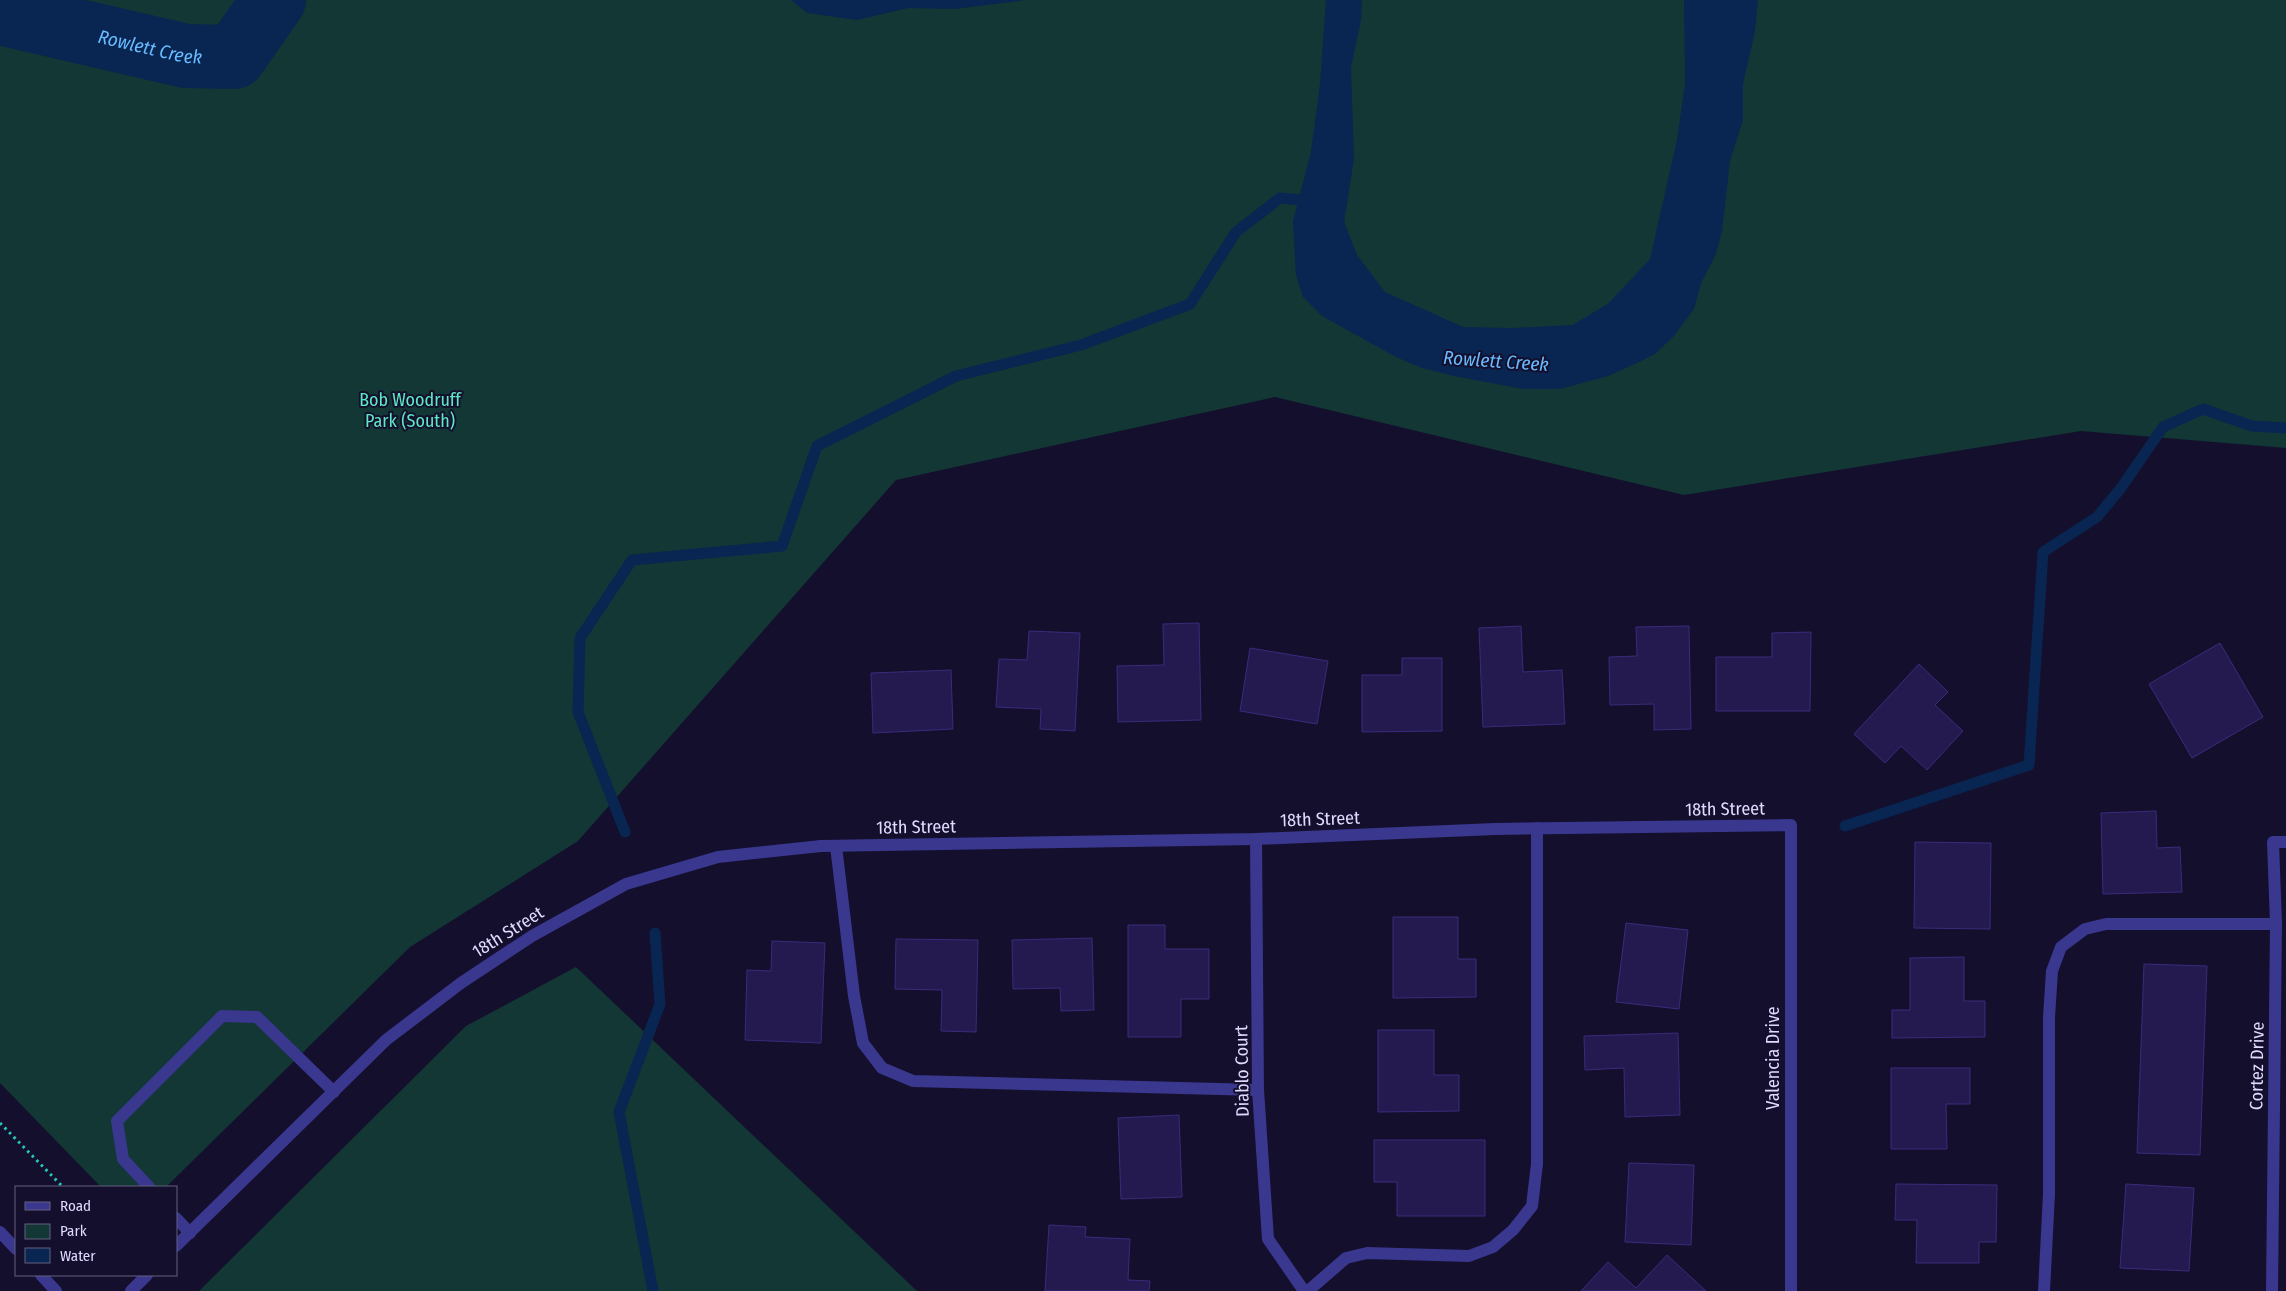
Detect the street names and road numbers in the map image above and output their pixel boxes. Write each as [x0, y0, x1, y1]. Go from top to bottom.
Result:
street label: 18th Street [1685, 797, 1765, 821]
street label: 18th Street [1280, 807, 1360, 831]
street label: 18th Street [876, 815, 956, 839]
street label: 18th Street [468, 901, 548, 962]
street label: Valencia Drive [1762, 1006, 1784, 1110]
street label: Cortez Drive [2245, 1022, 2269, 1110]
street label: Diablo Court [1230, 1025, 1254, 1117]

